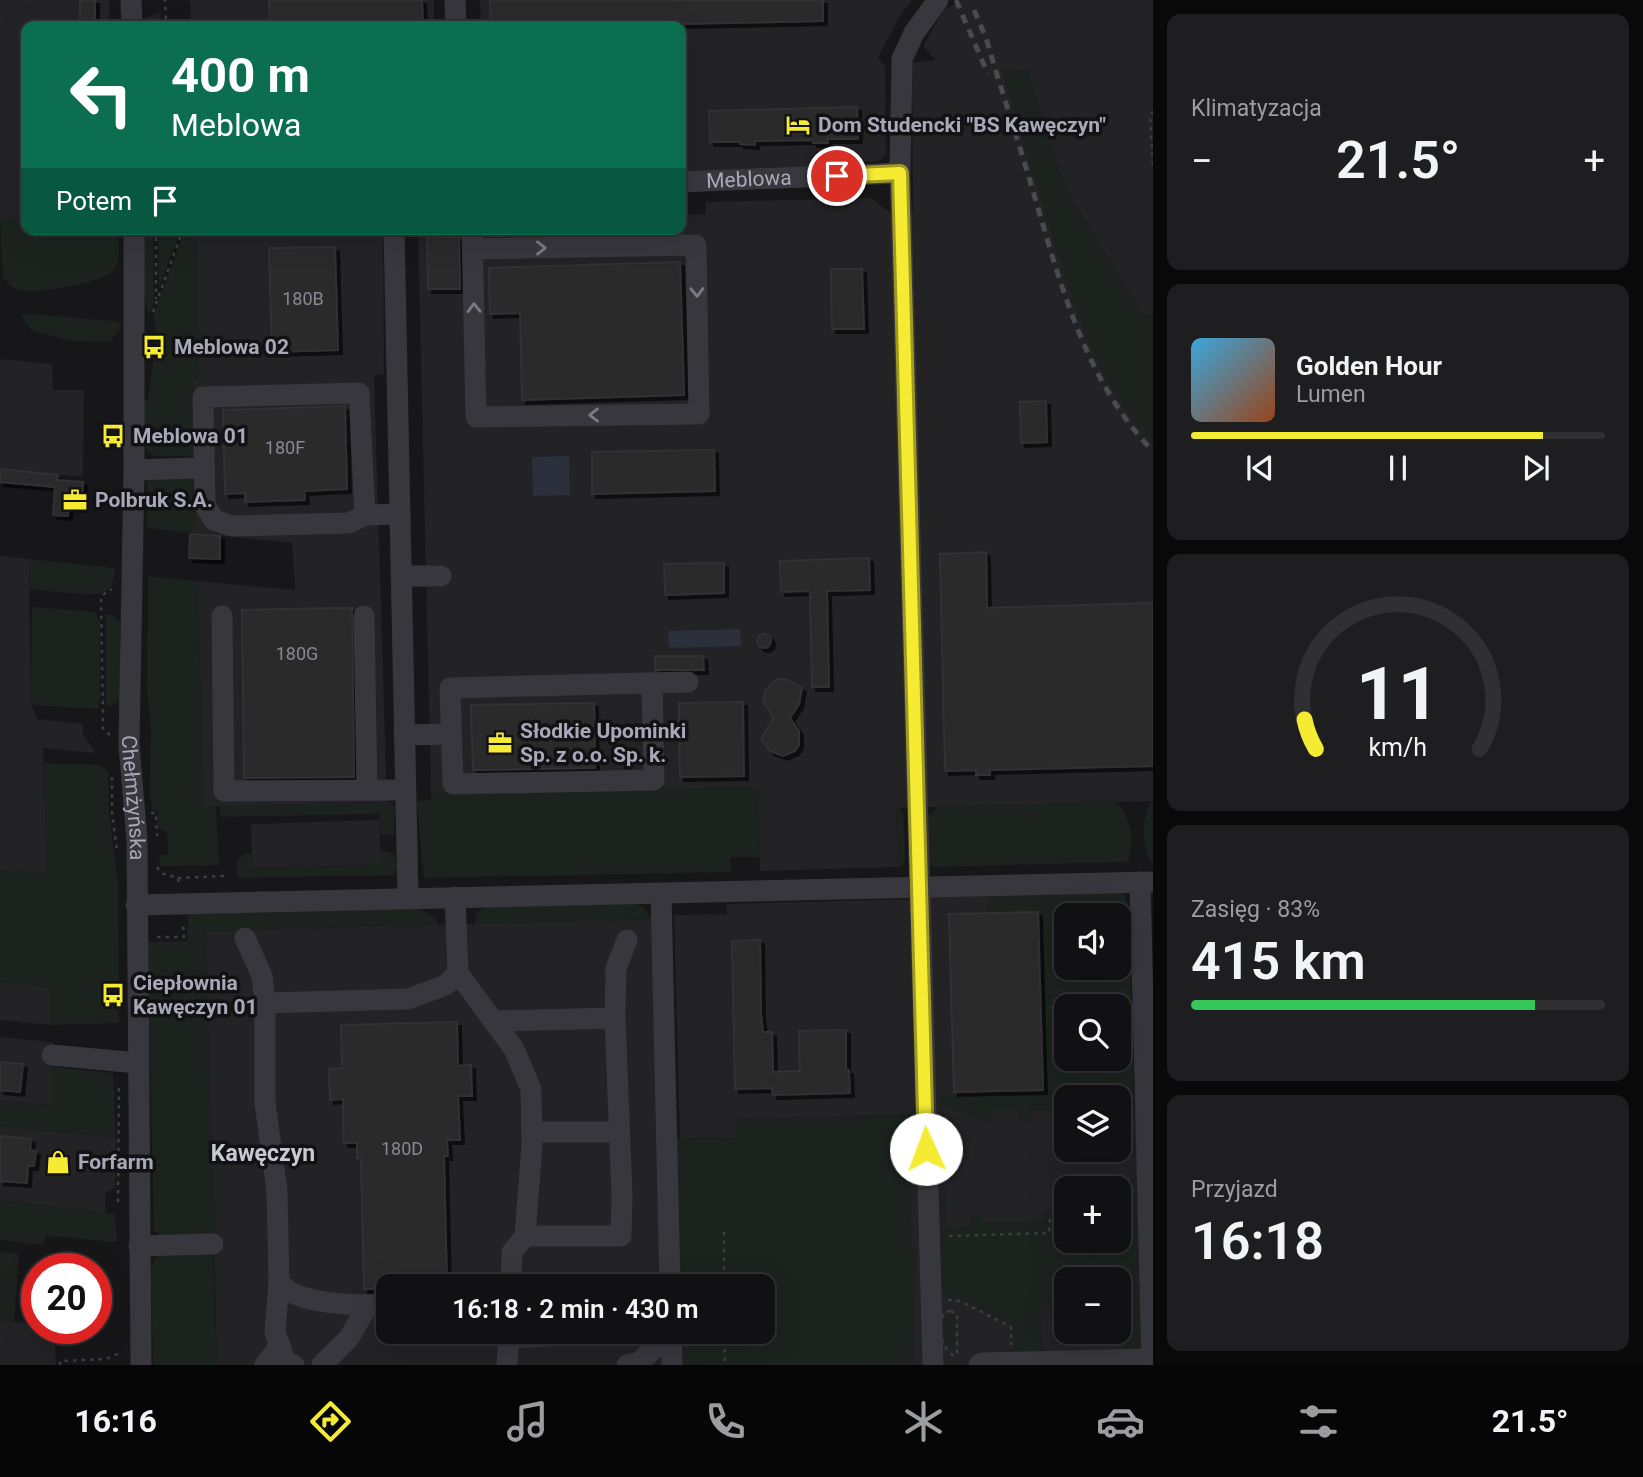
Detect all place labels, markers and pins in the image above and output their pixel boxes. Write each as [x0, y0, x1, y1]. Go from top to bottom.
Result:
hotel icon: Dom Studencki "BS Kawęczyn" [784, 111, 812, 139]
place label: Dom Studencki "BS Kawęczyn" [818, 113, 1106, 137]
pin [807, 146, 867, 206]
bus stop icon: Meblowa 02 [140, 333, 168, 361]
place label: Meblowa 02 [174, 335, 289, 359]
bus stop icon: Meblowa 01 [99, 422, 127, 450]
place label: Meblowa 01 [133, 424, 248, 448]
office icon: Polbruk S.A. [61, 486, 89, 514]
place label: Polbruk S.A. [95, 488, 213, 512]
place label: Słodkie Upominki Sp. z o.o. Sp. k. [520, 719, 686, 767]
office icon: Słodkie Upominki Sp. z o.o. Sp. k. [486, 729, 514, 757]
place label: Ciepłownia Kawęczyn 01 [133, 971, 258, 1019]
bus stop icon: Ciepłownia Kawęczyn 01 [99, 981, 127, 1009]
shop icon: Forfarm [44, 1148, 72, 1176]
place label: Forfarm [78, 1150, 154, 1174]

